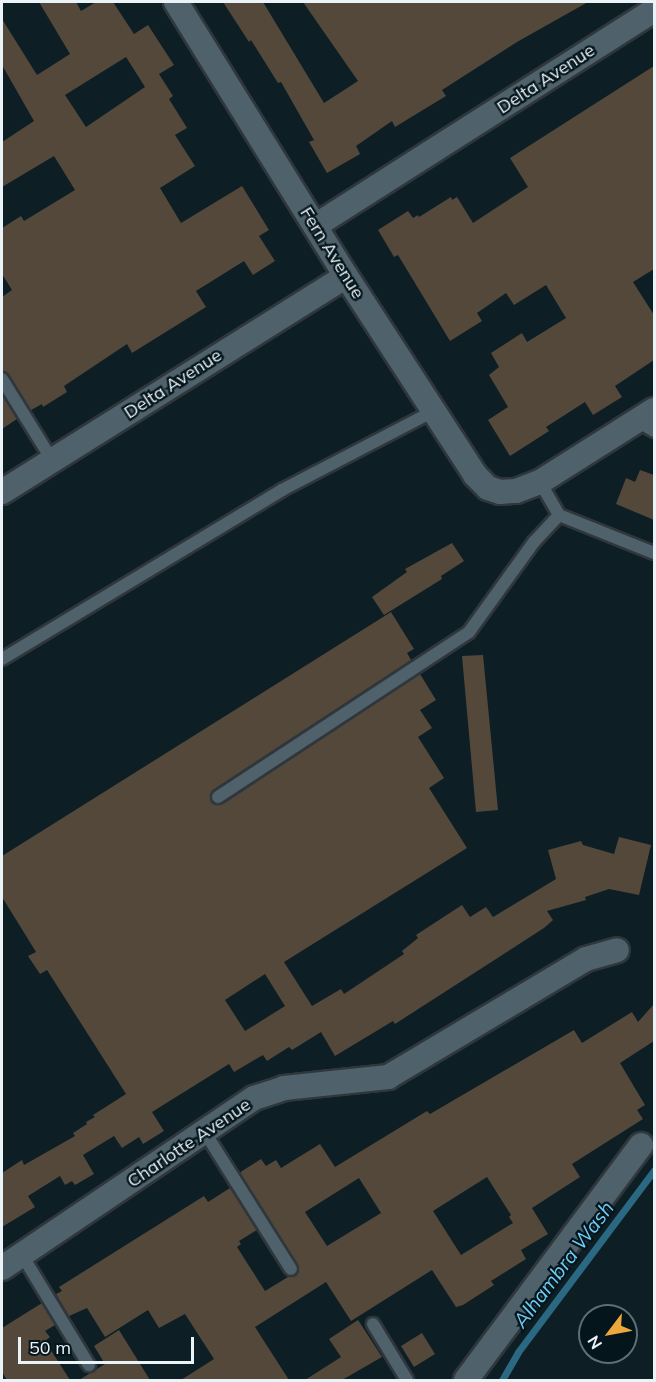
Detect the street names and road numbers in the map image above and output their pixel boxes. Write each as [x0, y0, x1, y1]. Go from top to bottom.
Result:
street label: Delta Avenue [493, 39, 599, 119]
street label: Fern Avenue [295, 203, 369, 303]
street label: Delta Avenue [120, 344, 226, 424]
street label: Charlotte Avenue [123, 1094, 255, 1192]

